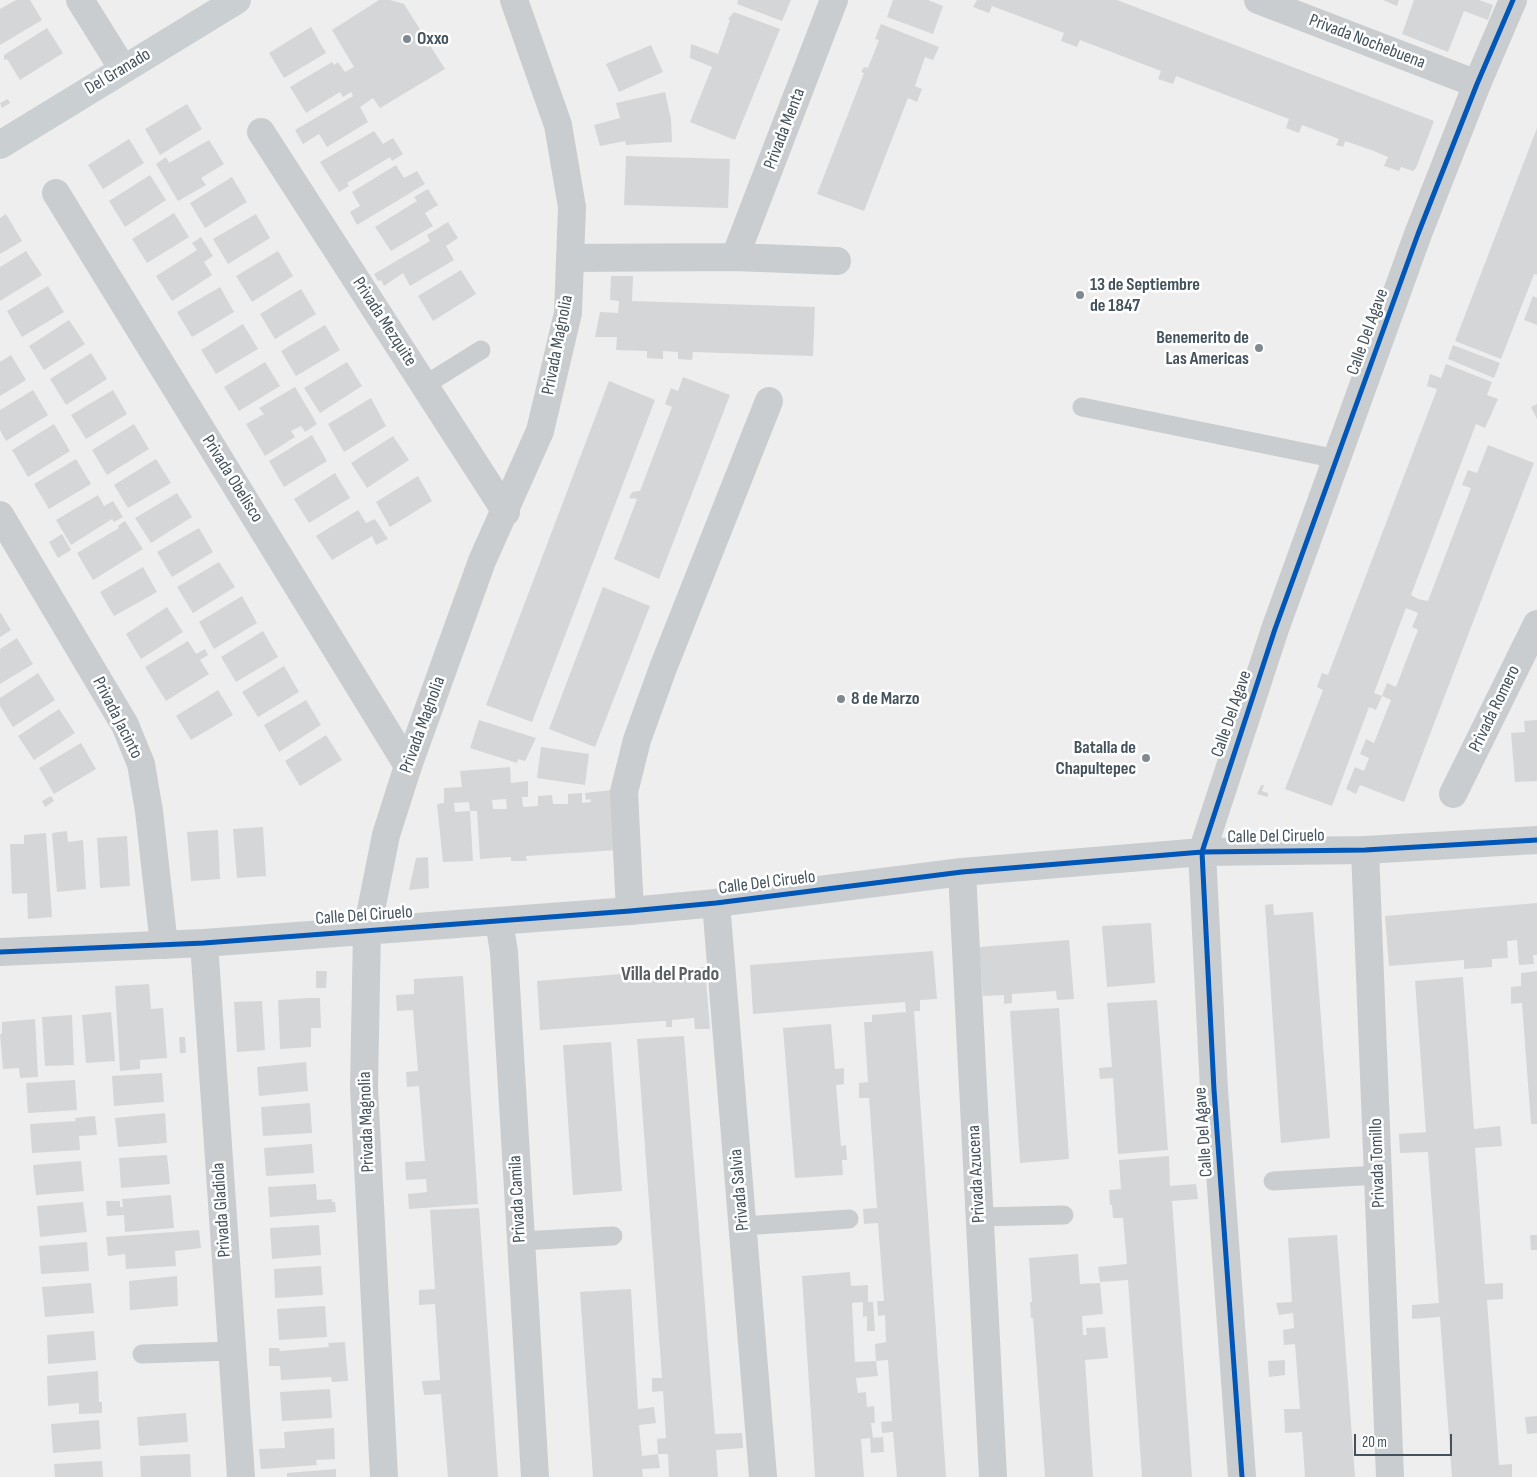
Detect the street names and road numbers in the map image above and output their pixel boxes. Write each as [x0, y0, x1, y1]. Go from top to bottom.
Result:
street label: Privada Nochebuena [1306, 10, 1428, 74]
street label: Del Granado [81, 44, 155, 100]
street label: Privada Menta [760, 85, 810, 173]
street label: Privada Mezquite [347, 273, 421, 371]
street label: Calle Del Agave [1342, 286, 1394, 378]
street label: Privada Magnolia [538, 293, 578, 397]
street label: Privada Obelisco [197, 431, 267, 527]
street label: Privada Romero [1465, 662, 1525, 756]
street label: Calle Del Agave [1207, 668, 1257, 760]
street label: Privada Jacinto [87, 674, 147, 762]
street label: Privada Magnolia [396, 674, 450, 776]
street label: Calle Del Ciruelo [1227, 825, 1325, 849]
street label: Calle Del Ciruelo [717, 866, 817, 900]
street label: Calle Del Ciruelo [315, 902, 413, 930]
street label: Privada Magnolia [354, 1071, 380, 1173]
street label: Calle Del Agave [1190, 1086, 1218, 1178]
street label: Privada Tomillo [1366, 1118, 1390, 1208]
street label: Privada Azucena [964, 1125, 990, 1223]
street label: Privada Salvia [726, 1148, 754, 1232]
street label: Privada Camila [505, 1155, 531, 1243]
street label: Privada Gladiola [208, 1162, 236, 1258]

